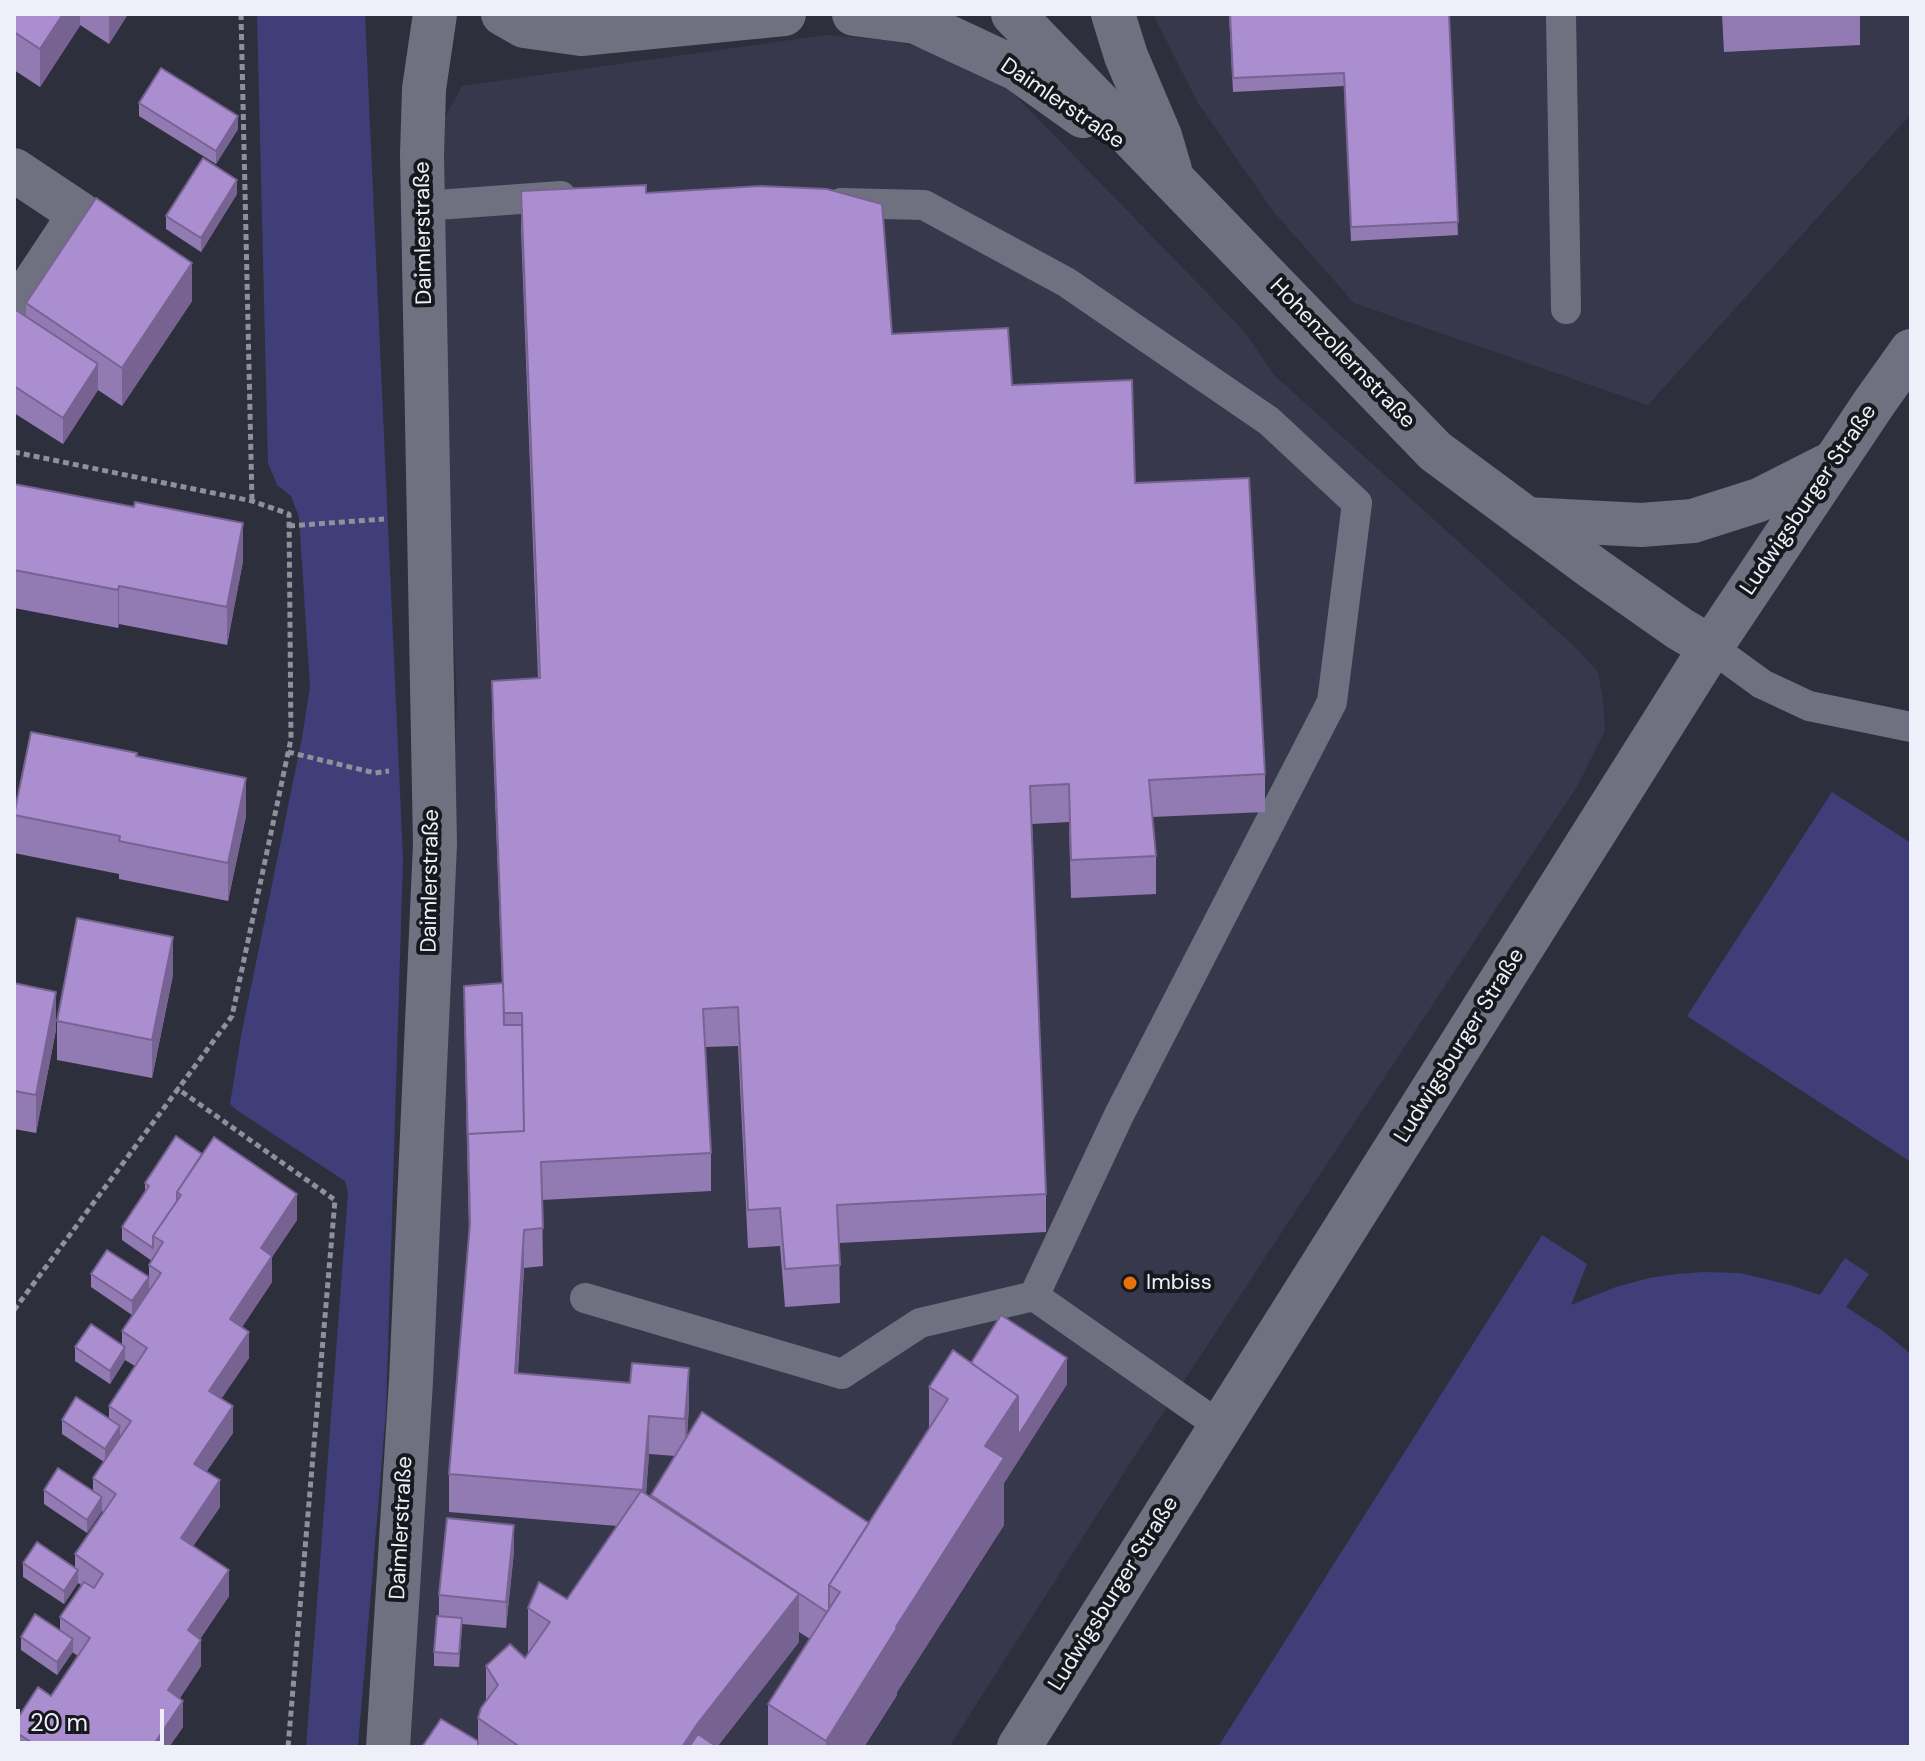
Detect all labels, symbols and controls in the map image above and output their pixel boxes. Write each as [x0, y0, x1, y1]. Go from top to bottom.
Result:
street label: Daimlerstraße [995, 53, 1129, 155]
street label: Daimlerstraße [410, 161, 438, 305]
street label: Hohenzollernstraße [1264, 274, 1420, 434]
street label: Ludwigsburger Straße [1735, 400, 1883, 600]
street label: Daimlerstraße [417, 809, 445, 953]
street label: Ludwigsburger Straße [1389, 944, 1531, 1148]
place label: Imbiss [1146, 1270, 1212, 1296]
marker: Imbiss [1121, 1274, 1139, 1292]
street label: Daimlerstraße [385, 1456, 419, 1600]
street label: Ludwigsburger Straße [1043, 1492, 1185, 1696]
scale bar [20, 1693, 168, 1743]
text: 20 m [30, 1707, 88, 1738]

